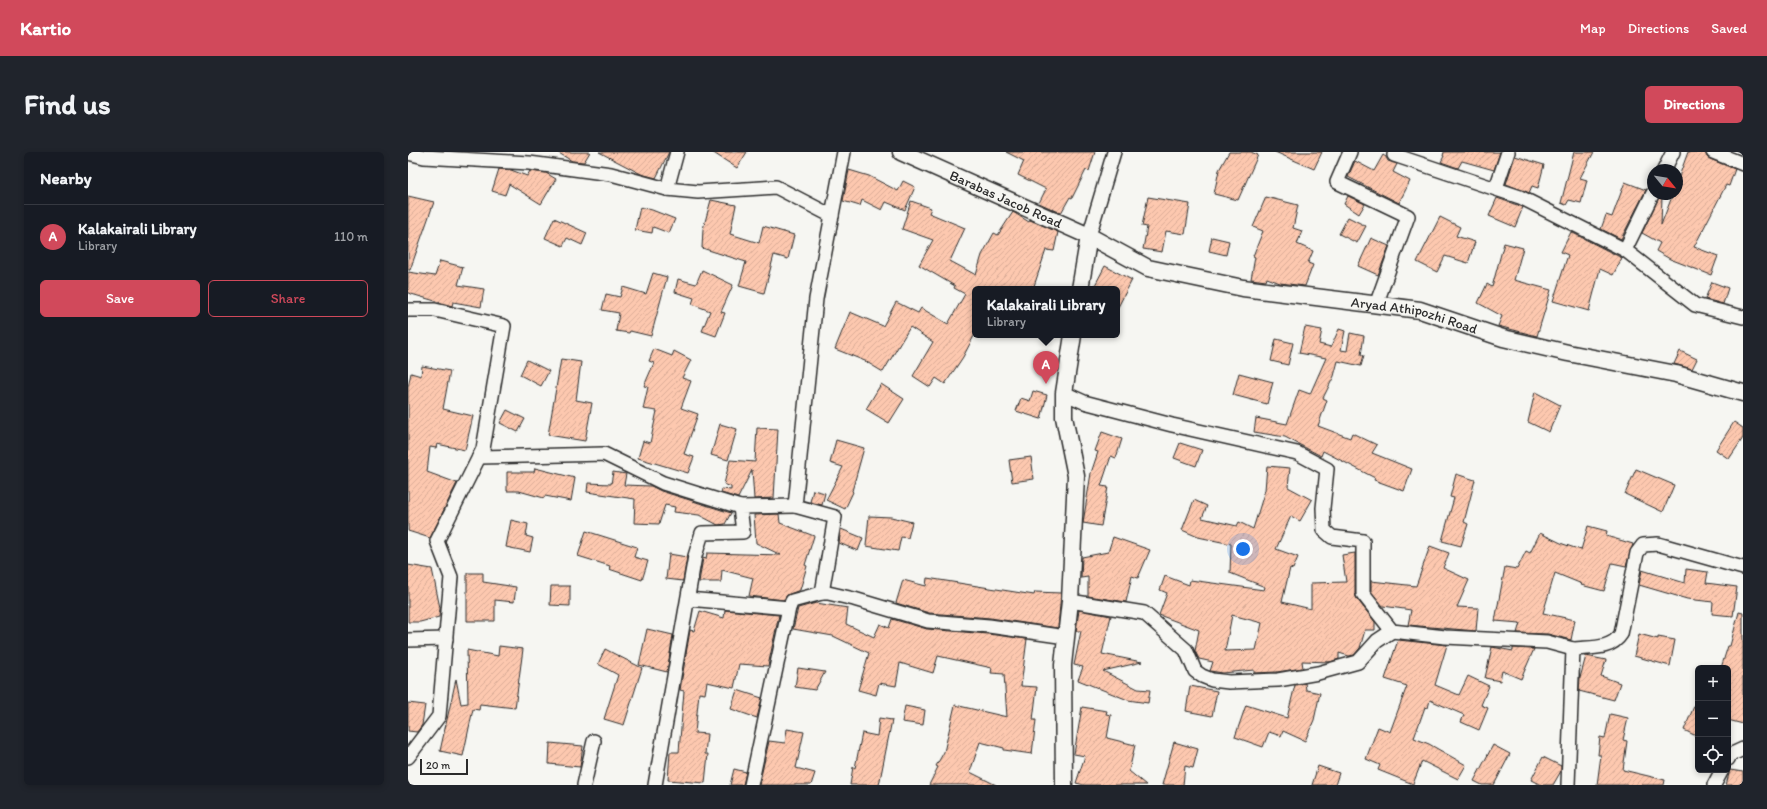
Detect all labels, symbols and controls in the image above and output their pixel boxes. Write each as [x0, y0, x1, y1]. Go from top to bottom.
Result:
text: Kartio [20, 17, 71, 40]
text: Map [1580, 20, 1606, 37]
text: Directions [1628, 20, 1689, 37]
text: Saved [1711, 20, 1747, 37]
button: Directions [1645, 86, 1743, 123]
text: Find us [24, 87, 111, 121]
north arrow [1647, 164, 1683, 200]
street label: Barabas Jacob Road [947, 167, 1065, 232]
text: Nearby [40, 168, 92, 188]
text: Kalakairali Library [78, 220, 197, 238]
text: A [49, 229, 57, 244]
text: 110 m [334, 229, 368, 244]
text: Library [78, 238, 117, 253]
button: Save [40, 280, 200, 317]
button: Share [208, 280, 368, 317]
popup [972, 286, 1120, 338]
street label: Aryad Athipozhi Road [1350, 294, 1480, 338]
text: Kalakairali Library [987, 296, 1105, 314]
text: Library [987, 314, 1026, 329]
pin: A [1033, 351, 1059, 384]
your location [1233, 539, 1253, 559]
map controls [1695, 665, 1731, 773]
button: + [1695, 665, 1731, 701]
button: − [1695, 701, 1731, 737]
button: locate [1695, 737, 1731, 773]
scale bar [420, 757, 468, 776]
text: 20 m [426, 759, 450, 772]

